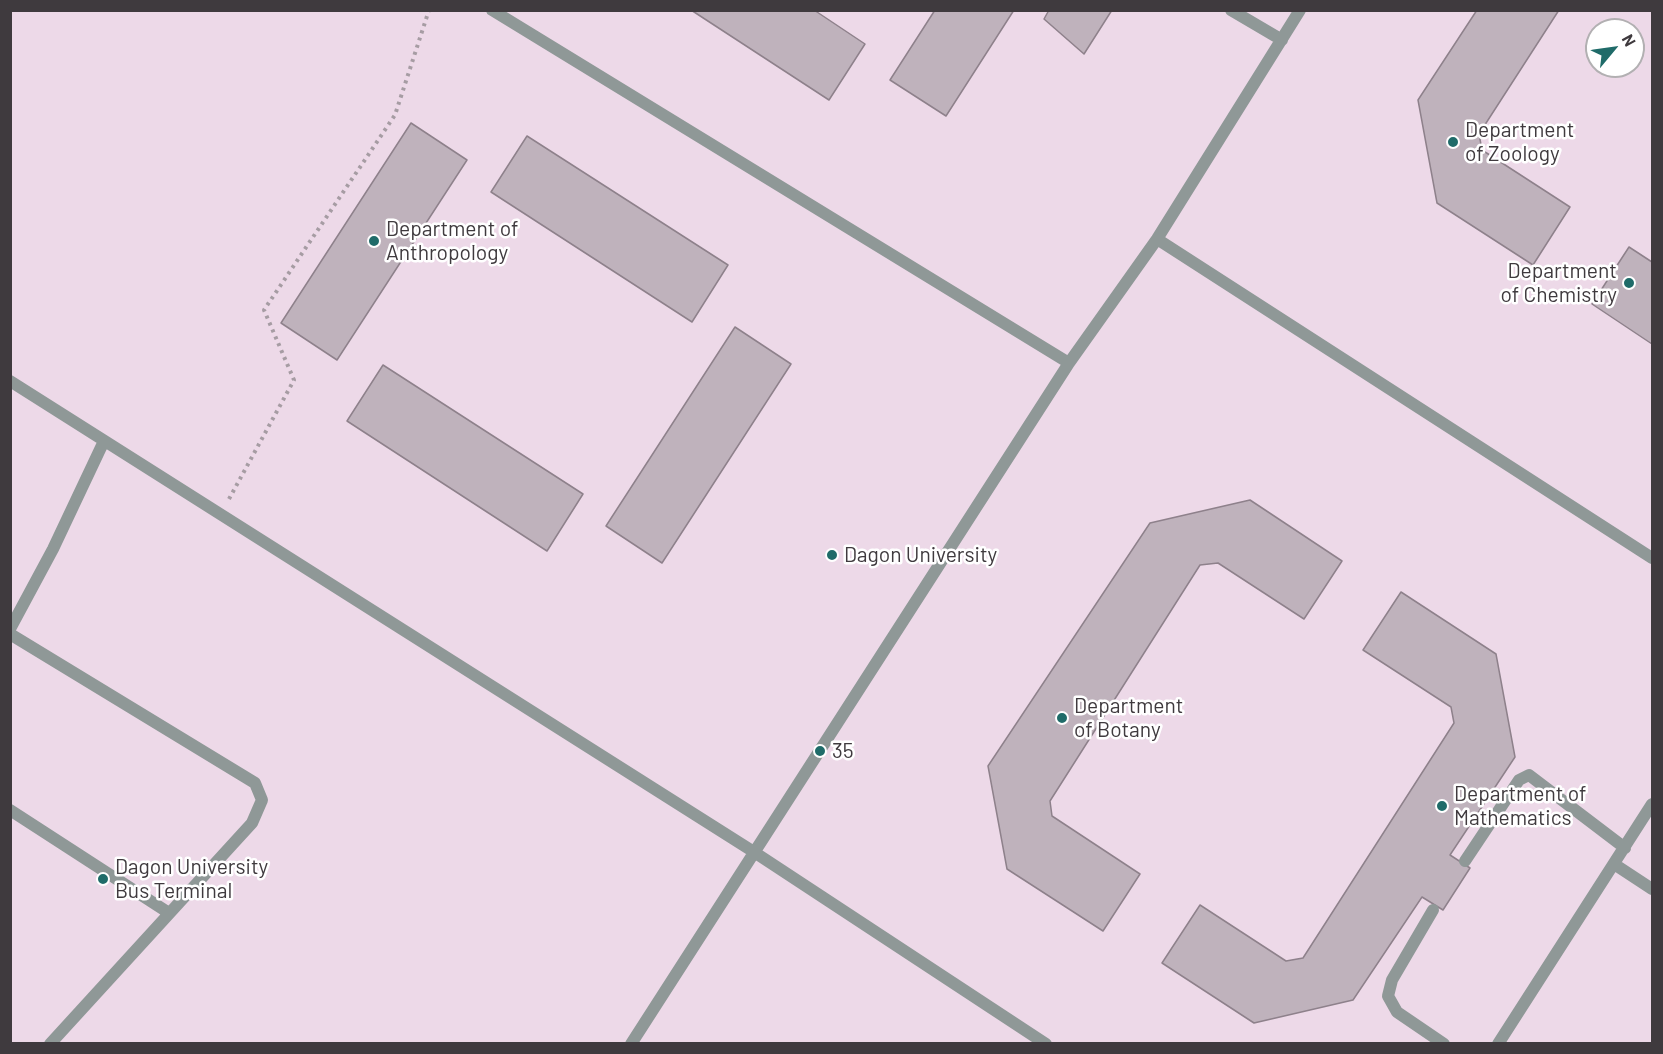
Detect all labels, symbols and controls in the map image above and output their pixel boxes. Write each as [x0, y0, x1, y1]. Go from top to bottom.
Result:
north arrow [1585, 18, 1645, 78]
text: N [1619, 31, 1640, 49]
place label: Department of Zoology [1465, 117, 1574, 167]
marker: Department of Zoology [1446, 135, 1460, 149]
place label: Department of Anthropology [386, 216, 518, 266]
marker: Department of Anthropology [367, 234, 381, 248]
place label: Department of Chemistry [1501, 258, 1617, 308]
marker: Department of Chemistry [1622, 276, 1636, 290]
place label: Dagon University [844, 542, 997, 568]
marker: Dagon University [825, 548, 839, 562]
place label: Department of Botany [1074, 693, 1183, 743]
marker: Department of Botany [1055, 711, 1069, 725]
place label: 35 [832, 738, 854, 764]
marker: 35 [813, 744, 827, 758]
place label: Department of Mathematics [1454, 781, 1586, 831]
marker: Department of Mathematics [1435, 799, 1449, 813]
place label: Dagon University Bus Terminal [115, 854, 268, 904]
marker: Dagon University Bus Terminal [96, 872, 110, 886]

